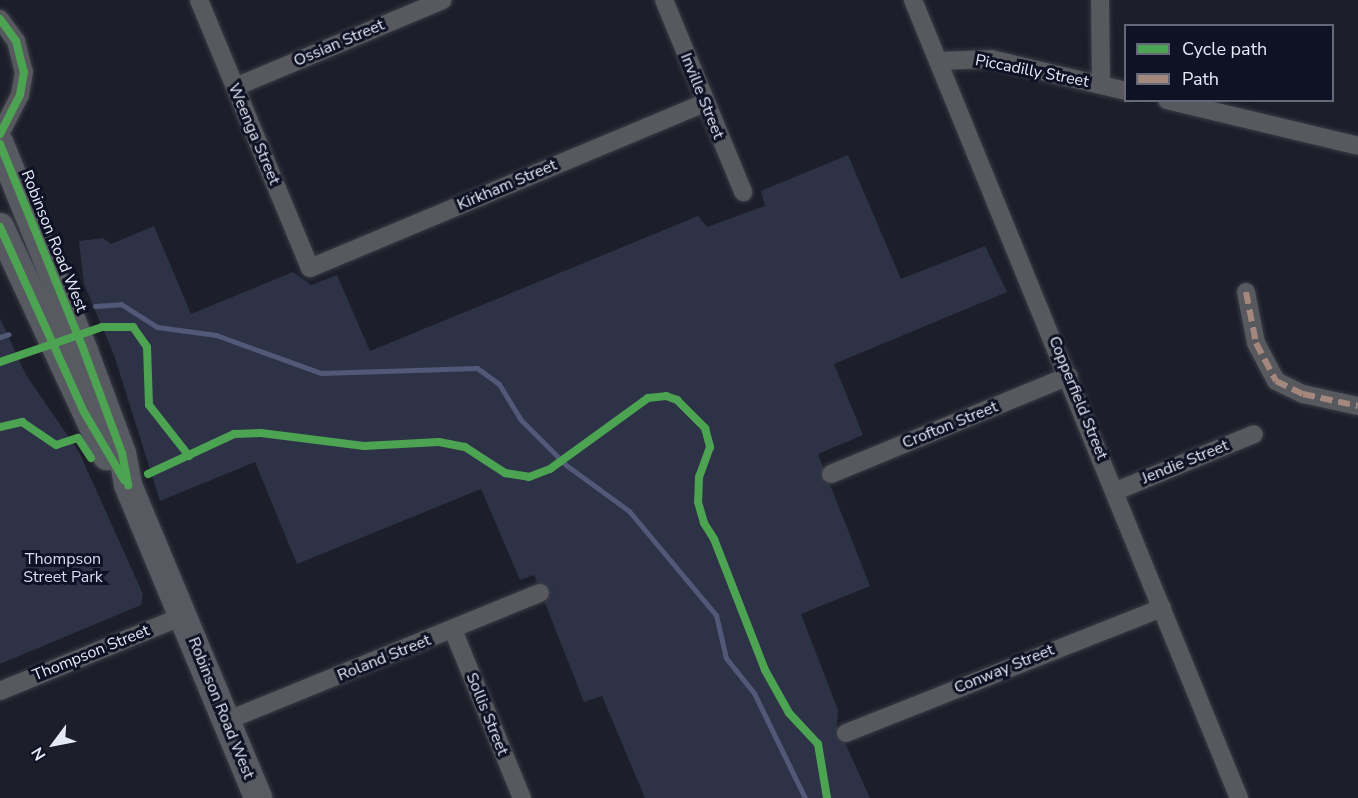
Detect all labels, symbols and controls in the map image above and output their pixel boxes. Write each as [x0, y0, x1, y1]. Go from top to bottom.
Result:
street label: Ossian Street [291, 15, 387, 71]
legend [1124, 24, 1334, 102]
text: Cycle path [1182, 37, 1267, 61]
street label: Inville Street [676, 50, 728, 142]
street label: Piccadilly Street [974, 51, 1090, 91]
text: Path [1182, 67, 1219, 91]
street label: Weenga Street [224, 80, 284, 188]
street label: Kirkham Street [454, 155, 560, 215]
street label: Robinson Road West [17, 167, 91, 315]
street label: Copperfield Street [1044, 333, 1112, 463]
street label: Crofton Street [899, 397, 1001, 453]
street label: Jendie Street [1139, 436, 1231, 488]
park label: Thompson Street Park [23, 549, 103, 587]
street label: Thompson Street [30, 621, 152, 685]
street label: Roland Street [335, 631, 433, 685]
street label: Robinson Road West [184, 634, 258, 782]
street label: Conway Street [951, 640, 1057, 698]
street label: Sollis Street [462, 670, 512, 758]
north arrow [24, 714, 84, 774]
text: N [26, 743, 51, 764]

